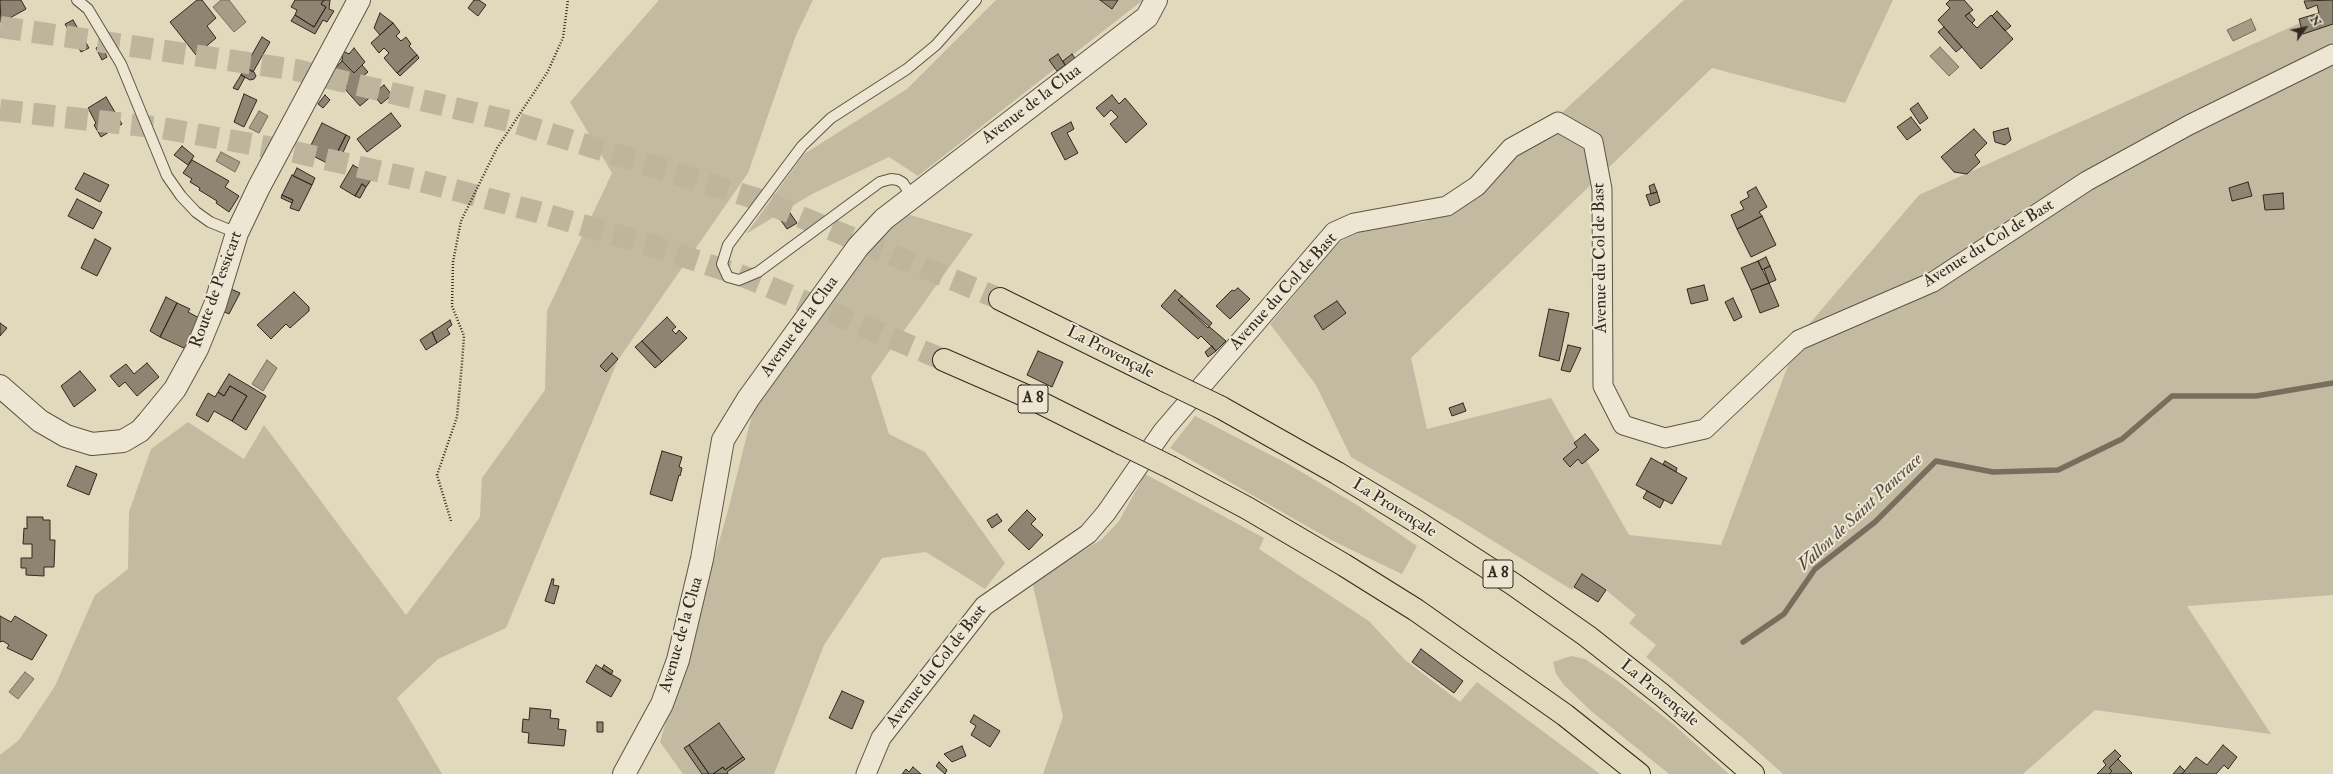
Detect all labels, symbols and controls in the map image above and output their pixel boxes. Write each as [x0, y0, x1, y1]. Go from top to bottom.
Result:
north arrow [2285, 8, 2325, 48]
text: N [2307, 14, 2324, 29]
street label: Avenue de la Clua [978, 61, 1086, 149]
street label: Avenue du Col de Bast [1589, 183, 1613, 333]
street label: Avenue du Col de Bast [1920, 195, 2058, 293]
street label: Route de Pessicart [186, 229, 248, 351]
street label: Avenue du Col de Bast [1226, 229, 1342, 355]
street label: Avenue de la Clua [757, 273, 843, 381]
street label: La Provençale [1063, 322, 1157, 384]
road number: A 8 [1018, 385, 1048, 413]
water label: Vallon de Saint Pancrace [1794, 450, 1928, 576]
street label: La Provençale [1348, 475, 1440, 543]
road number: A 8 [1483, 560, 1513, 588]
street label: Avenue de la Clua [656, 575, 708, 695]
street label: Avenue du Col de Bast [883, 601, 991, 733]
street label: La Provençale [1616, 656, 1702, 732]

